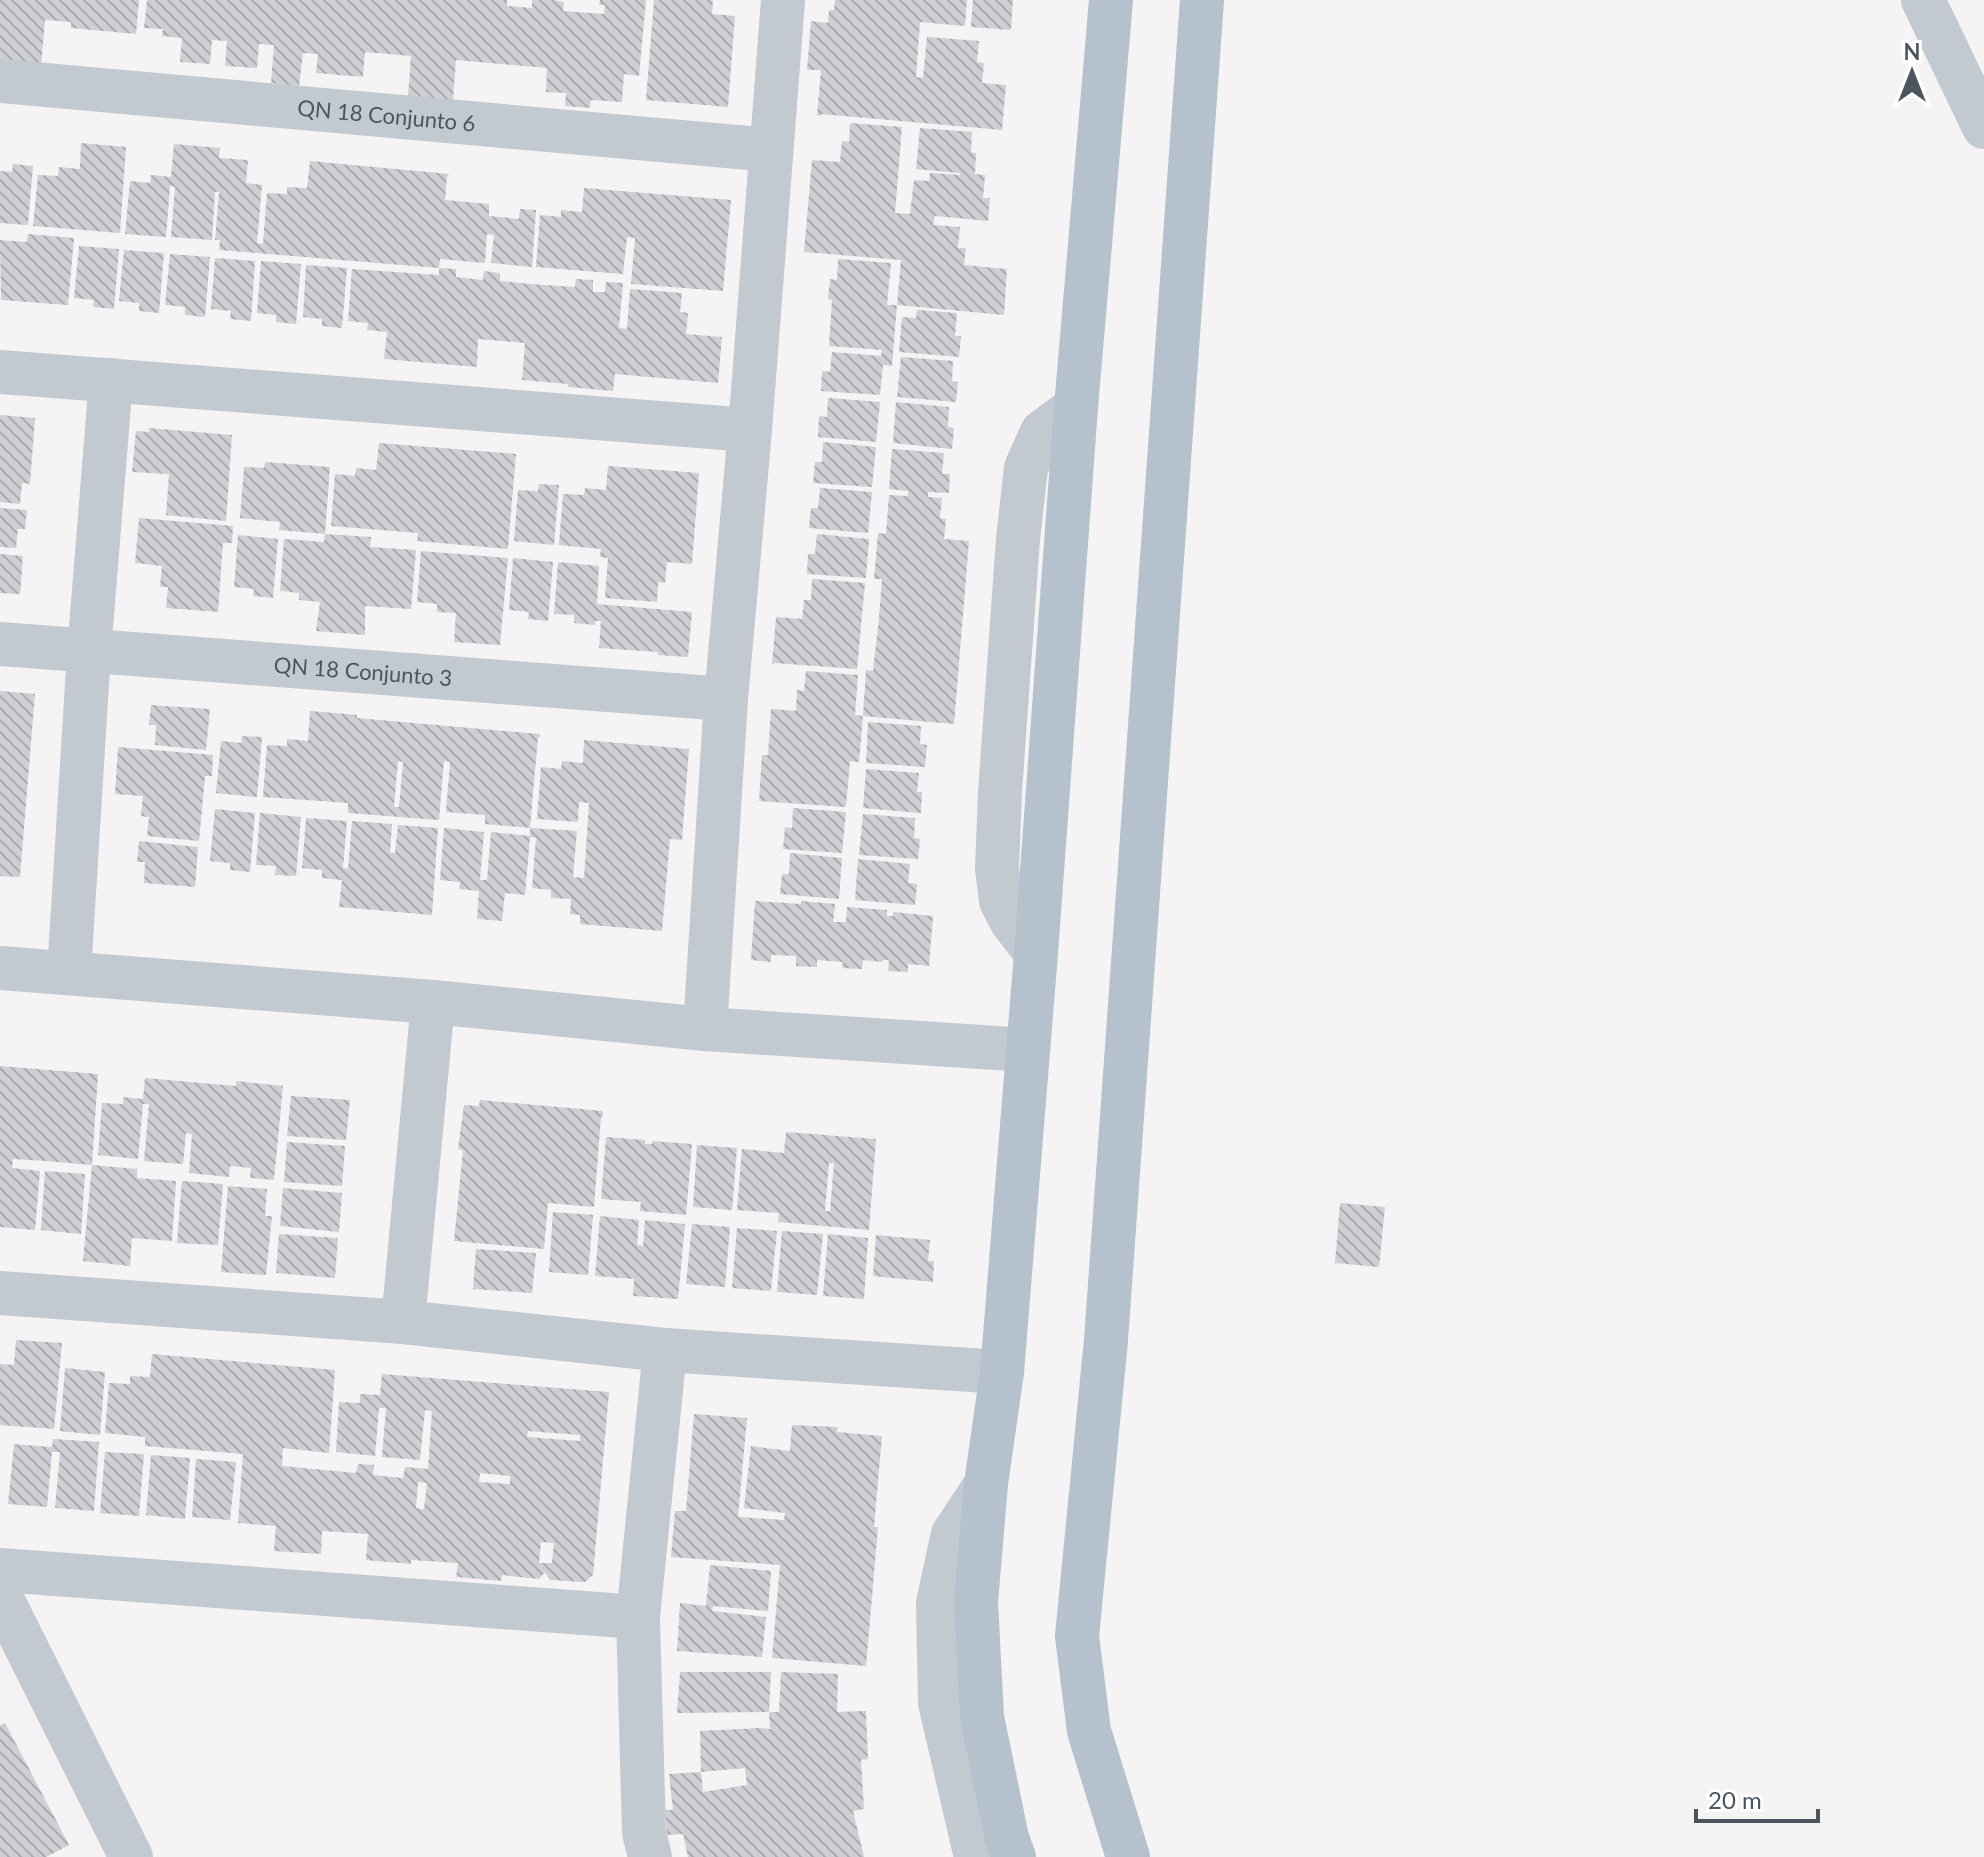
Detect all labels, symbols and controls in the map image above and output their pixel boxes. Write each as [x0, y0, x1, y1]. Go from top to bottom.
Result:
north arrow [1872, 32, 1952, 112]
text: N [1904, 38, 1920, 65]
street label: QN 18 Conjunto 6 [296, 94, 477, 137]
street label: QN 18 Conjunto 3 [273, 651, 453, 691]
scale bar [1696, 1773, 1818, 1823]
text: 20 m [1708, 1785, 1762, 1814]

